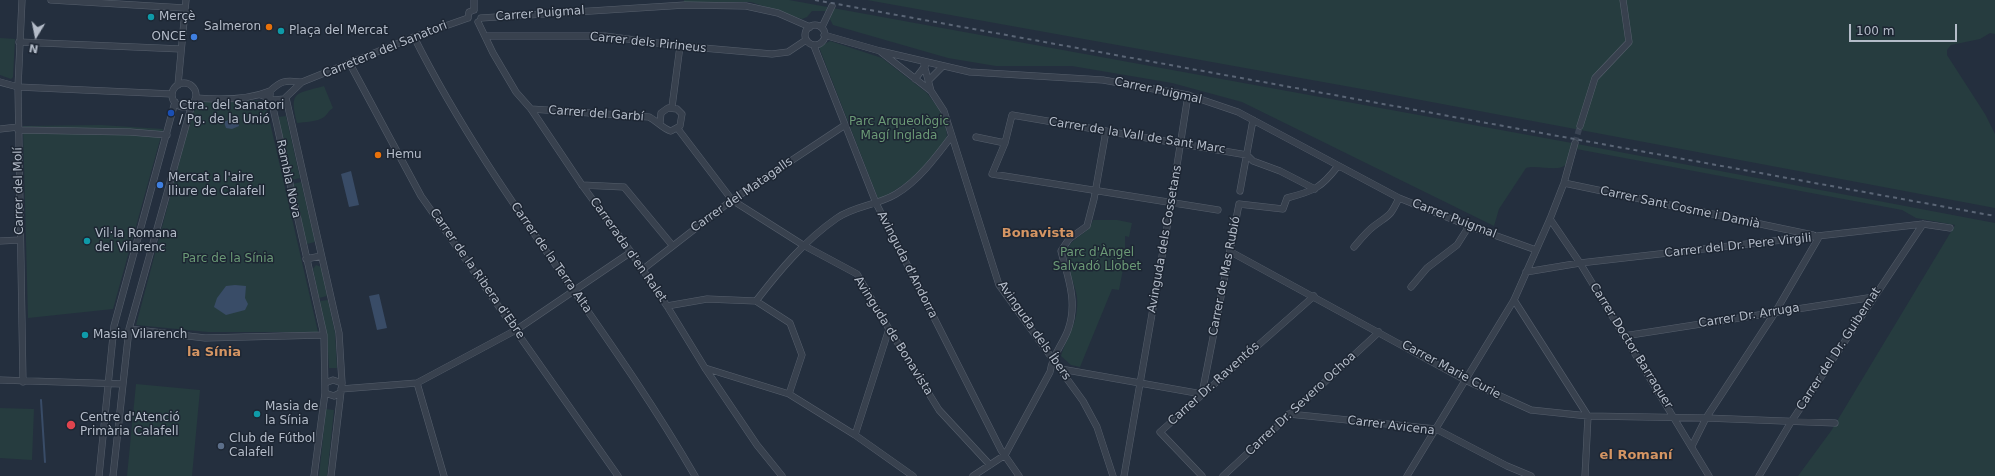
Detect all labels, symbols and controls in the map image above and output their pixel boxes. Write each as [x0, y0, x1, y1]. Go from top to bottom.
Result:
street label: Carrer Puigmal [495, 4, 585, 24]
place label: Merçè [159, 10, 195, 24]
marker: Merçè [146, 12, 156, 22]
north arrow [16, 16, 56, 56]
scale bar [1851, 16, 1959, 42]
street label: Carretera del Sanatori [321, 18, 449, 82]
place label: Salmeron [204, 20, 261, 34]
marker: Salmeron [264, 22, 274, 32]
place label: Plaça del Mercat [289, 24, 388, 38]
text: 100 m [1856, 24, 1894, 38]
marker: Plaça del Mercat [276, 26, 286, 36]
place label: ONCE [152, 30, 186, 44]
street label: Carrer dels Pirineus [589, 30, 707, 56]
marker: ONCE [189, 32, 199, 42]
text: N [28, 41, 39, 56]
street label: Carrer Puigmal [1113, 75, 1203, 107]
place label: Ctra. del Sanatori / Pg. de la Unió [179, 99, 284, 127]
street label: Carrer del Garbí [548, 103, 644, 125]
marker: Ctra. del Sanatori / Pg. de la Unió [166, 108, 176, 118]
park label: Parc Arqueològic Magí Inglada [849, 115, 949, 143]
street label: Carrer de la Vall de Sant Marc [1048, 115, 1226, 157]
street label: Rambla Nova [273, 138, 303, 220]
street label: Carrer del Molí [11, 147, 27, 235]
place label: Hemu [386, 148, 422, 162]
marker: Hemu [373, 150, 383, 160]
street label: Carrer del Matagalls [688, 154, 796, 236]
street label: Avinguda dels Cossetans [1145, 164, 1185, 314]
place label: Mercat a l'aire lliure de Calafell [168, 171, 265, 199]
marker: Mercat a l'aire lliure de Calafell [155, 180, 165, 190]
street label: Carrer Sant Cosme i Damià [1599, 184, 1761, 232]
street label: Carrerada d'en Ralet [586, 195, 670, 305]
street label: Carrer Puigmal [1410, 196, 1498, 242]
street label: Carrer de la Terra Alta [507, 200, 595, 316]
street label: Carrer de la Ribera d'Ebre [427, 206, 527, 342]
street label: Avinguda d'Andorra [874, 209, 940, 321]
street label: Carrer de Mas Rubió [1206, 215, 1244, 337]
district label: Bonavista [1002, 226, 1074, 242]
place label: Vil·la Romana del Vilarenc [95, 227, 177, 255]
street label: Carrer del Dr. Pere Virgili [1664, 231, 1812, 261]
marker: Vil·la Romana del Vilarenc [82, 236, 92, 246]
park label: Parc d'Àngel Salvadó Llobet [1053, 246, 1141, 274]
park label: Parc de la Sínia [182, 252, 274, 266]
street label: Avinguda de Bonavista [850, 274, 936, 398]
street label: Avinguda dels Íbers [994, 279, 1074, 383]
street label: Carrer Doctor Barraquer [1586, 281, 1676, 411]
street label: Carrer del Dr. Guibernat [1794, 285, 1884, 413]
street label: Carrer Dr. Arruga [1697, 301, 1801, 331]
place label: Masia Vilarench [93, 328, 187, 342]
marker: Masia Vilarench [80, 330, 90, 340]
street label: Carrer Marie Curie [1399, 338, 1503, 402]
street label: Carrer Dr. Raventós [1165, 339, 1263, 429]
district label: la Sínia [187, 345, 241, 361]
street label: Carrer Dr. Severo Ochoa [1243, 349, 1359, 459]
place label: Masia de la Sínia [265, 400, 318, 428]
marker: Masia de la Sínia [252, 409, 262, 419]
place label: Centre d'Atenció Primària Calafell [80, 411, 180, 439]
street label: Carrer Avicena [1346, 413, 1436, 439]
marker: Centre d'Atenció Primària Calafell [65, 419, 77, 431]
place label: Club de Fútbol Calafell [229, 432, 315, 460]
marker: Club de Fútbol Calafell [216, 441, 226, 451]
district label: el Romaní [1600, 448, 1672, 464]

